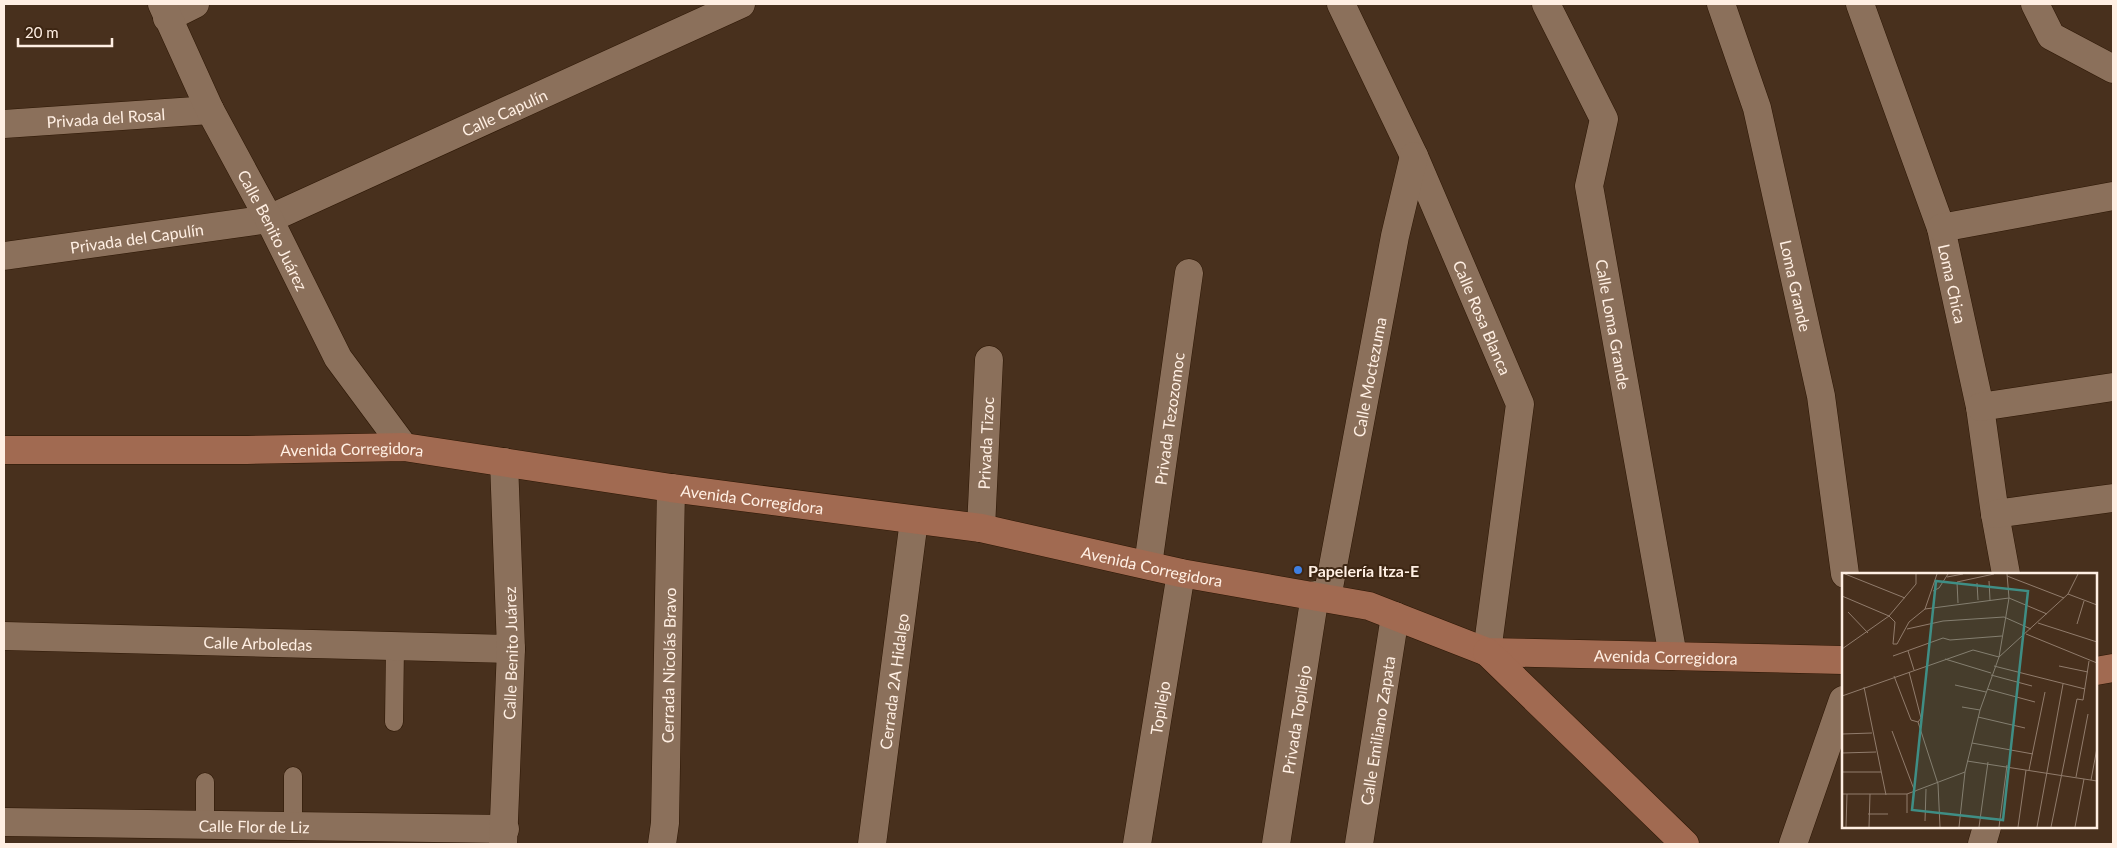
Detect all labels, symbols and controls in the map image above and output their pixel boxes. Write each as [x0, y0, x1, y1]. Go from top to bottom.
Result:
scale bar [18, 15, 111, 47]
text: 20 m [25, 23, 59, 41]
street label: Calle Capulín [458, 84, 550, 140]
street label: Privada del Rosal [46, 104, 166, 131]
street label: Calle Benito Juárez [234, 166, 312, 293]
street label: Privada del Capulín [69, 219, 205, 256]
street label: Loma Grande [1777, 238, 1816, 333]
street label: Loma Chica [1935, 242, 1971, 325]
street label: Calle Rosa Blanca [1450, 257, 1516, 377]
street label: Calle Loma Grande [1593, 258, 1635, 391]
street label: Calle Moctezuma [1348, 315, 1389, 438]
street label: Privada Tezozomoc [1150, 351, 1187, 486]
street label: Privada Tizoc [973, 396, 997, 490]
street label: Avenida Corregidora [280, 437, 425, 459]
street label: Avenida Corregidora [680, 480, 825, 517]
street label: Avenida Corregidora [1080, 541, 1224, 590]
place label: Papelería Itza-E [1308, 561, 1419, 580]
marker: Papelería Itza-E [1292, 564, 1304, 576]
inset map [1842, 573, 2097, 828]
street label: Calle Benito Juárez [499, 586, 521, 720]
street label: Cerrada Nicolás Bravo [657, 587, 679, 743]
street label: Cerrada 2A Hidalgo [875, 612, 911, 751]
street label: Calle Arboledas [203, 632, 313, 653]
street label: Avenida Corregidora [1594, 645, 1738, 667]
street label: Calle Emiliano Zapata [1356, 655, 1398, 806]
street label: Privada Topilejo [1278, 664, 1313, 775]
street label: Topilejo [1145, 679, 1173, 736]
street label: Calle Flor de Liz [198, 815, 310, 836]

